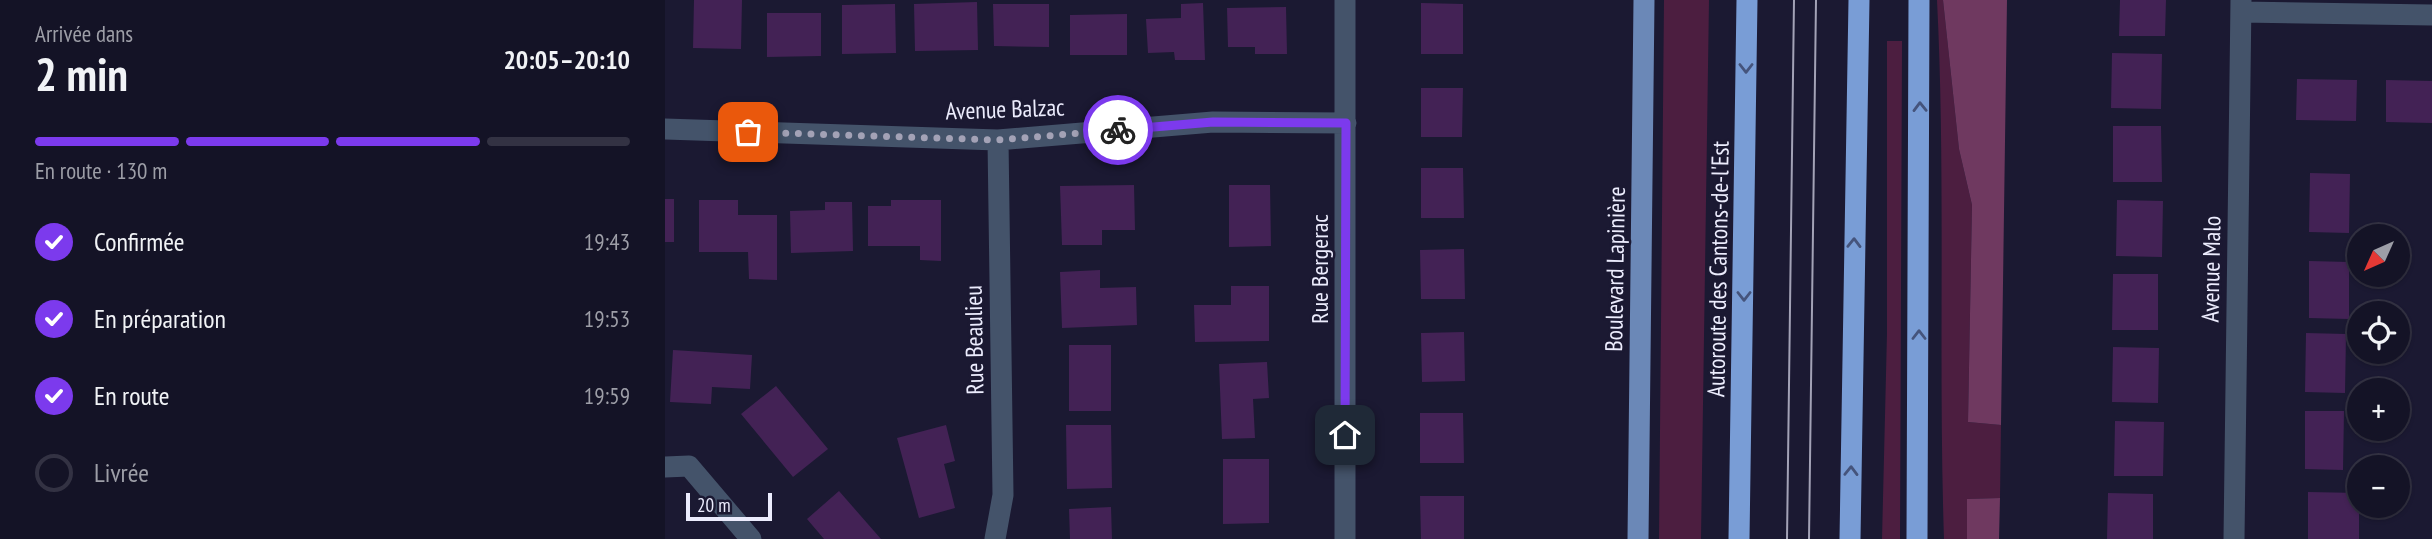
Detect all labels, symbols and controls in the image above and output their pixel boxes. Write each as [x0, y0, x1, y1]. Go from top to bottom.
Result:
text: Arrivée dans [35, 19, 133, 48]
text: 20:05–20:10 [503, 43, 630, 76]
text: 2 min [35, 44, 128, 104]
one-way arrow [1738, 63, 1754, 74]
street label: Avenue Balzac [945, 91, 1065, 127]
courier [1083, 95, 1153, 165]
one-way arrow [1912, 101, 1927, 112]
pin [718, 102, 778, 162]
icon: bike [1099, 111, 1137, 149]
icon: bag [729, 113, 767, 151]
street label: Autoroute des Cantons-de-l'Est [1700, 140, 1736, 397]
text: En route · 130 m [35, 156, 167, 185]
street label: Boulevard Lapinière [1598, 186, 1632, 352]
street label: Rue Bergerac [1304, 214, 1335, 324]
street label: Avenue Malo [2195, 215, 2227, 323]
icon: check [35, 223, 73, 261]
north arrow [2347, 224, 2410, 287]
map controls [2347, 224, 2410, 518]
text: Confirmée [94, 225, 185, 258]
text: 19:43 [584, 227, 630, 256]
one-way arrow [1846, 238, 1862, 248]
street label: Rue Beaulieu [958, 285, 990, 395]
one-way arrow [1737, 290, 1752, 301]
icon: check [35, 300, 73, 338]
button: locate [2347, 301, 2410, 364]
text: En préparation [94, 302, 226, 335]
text: 19:53 [584, 304, 630, 333]
one-way arrow [1911, 329, 1927, 339]
icon: check [35, 377, 73, 415]
button: + [2347, 378, 2410, 441]
text: En route [94, 379, 169, 412]
text: 19:59 [584, 381, 630, 410]
pin [1315, 405, 1375, 465]
icon: home [1326, 416, 1364, 454]
button: − [2347, 455, 2410, 518]
text: Livrée [94, 456, 149, 489]
one-way arrow [1843, 465, 1859, 476]
scale bar [686, 490, 772, 522]
text: 20 m [697, 493, 731, 517]

